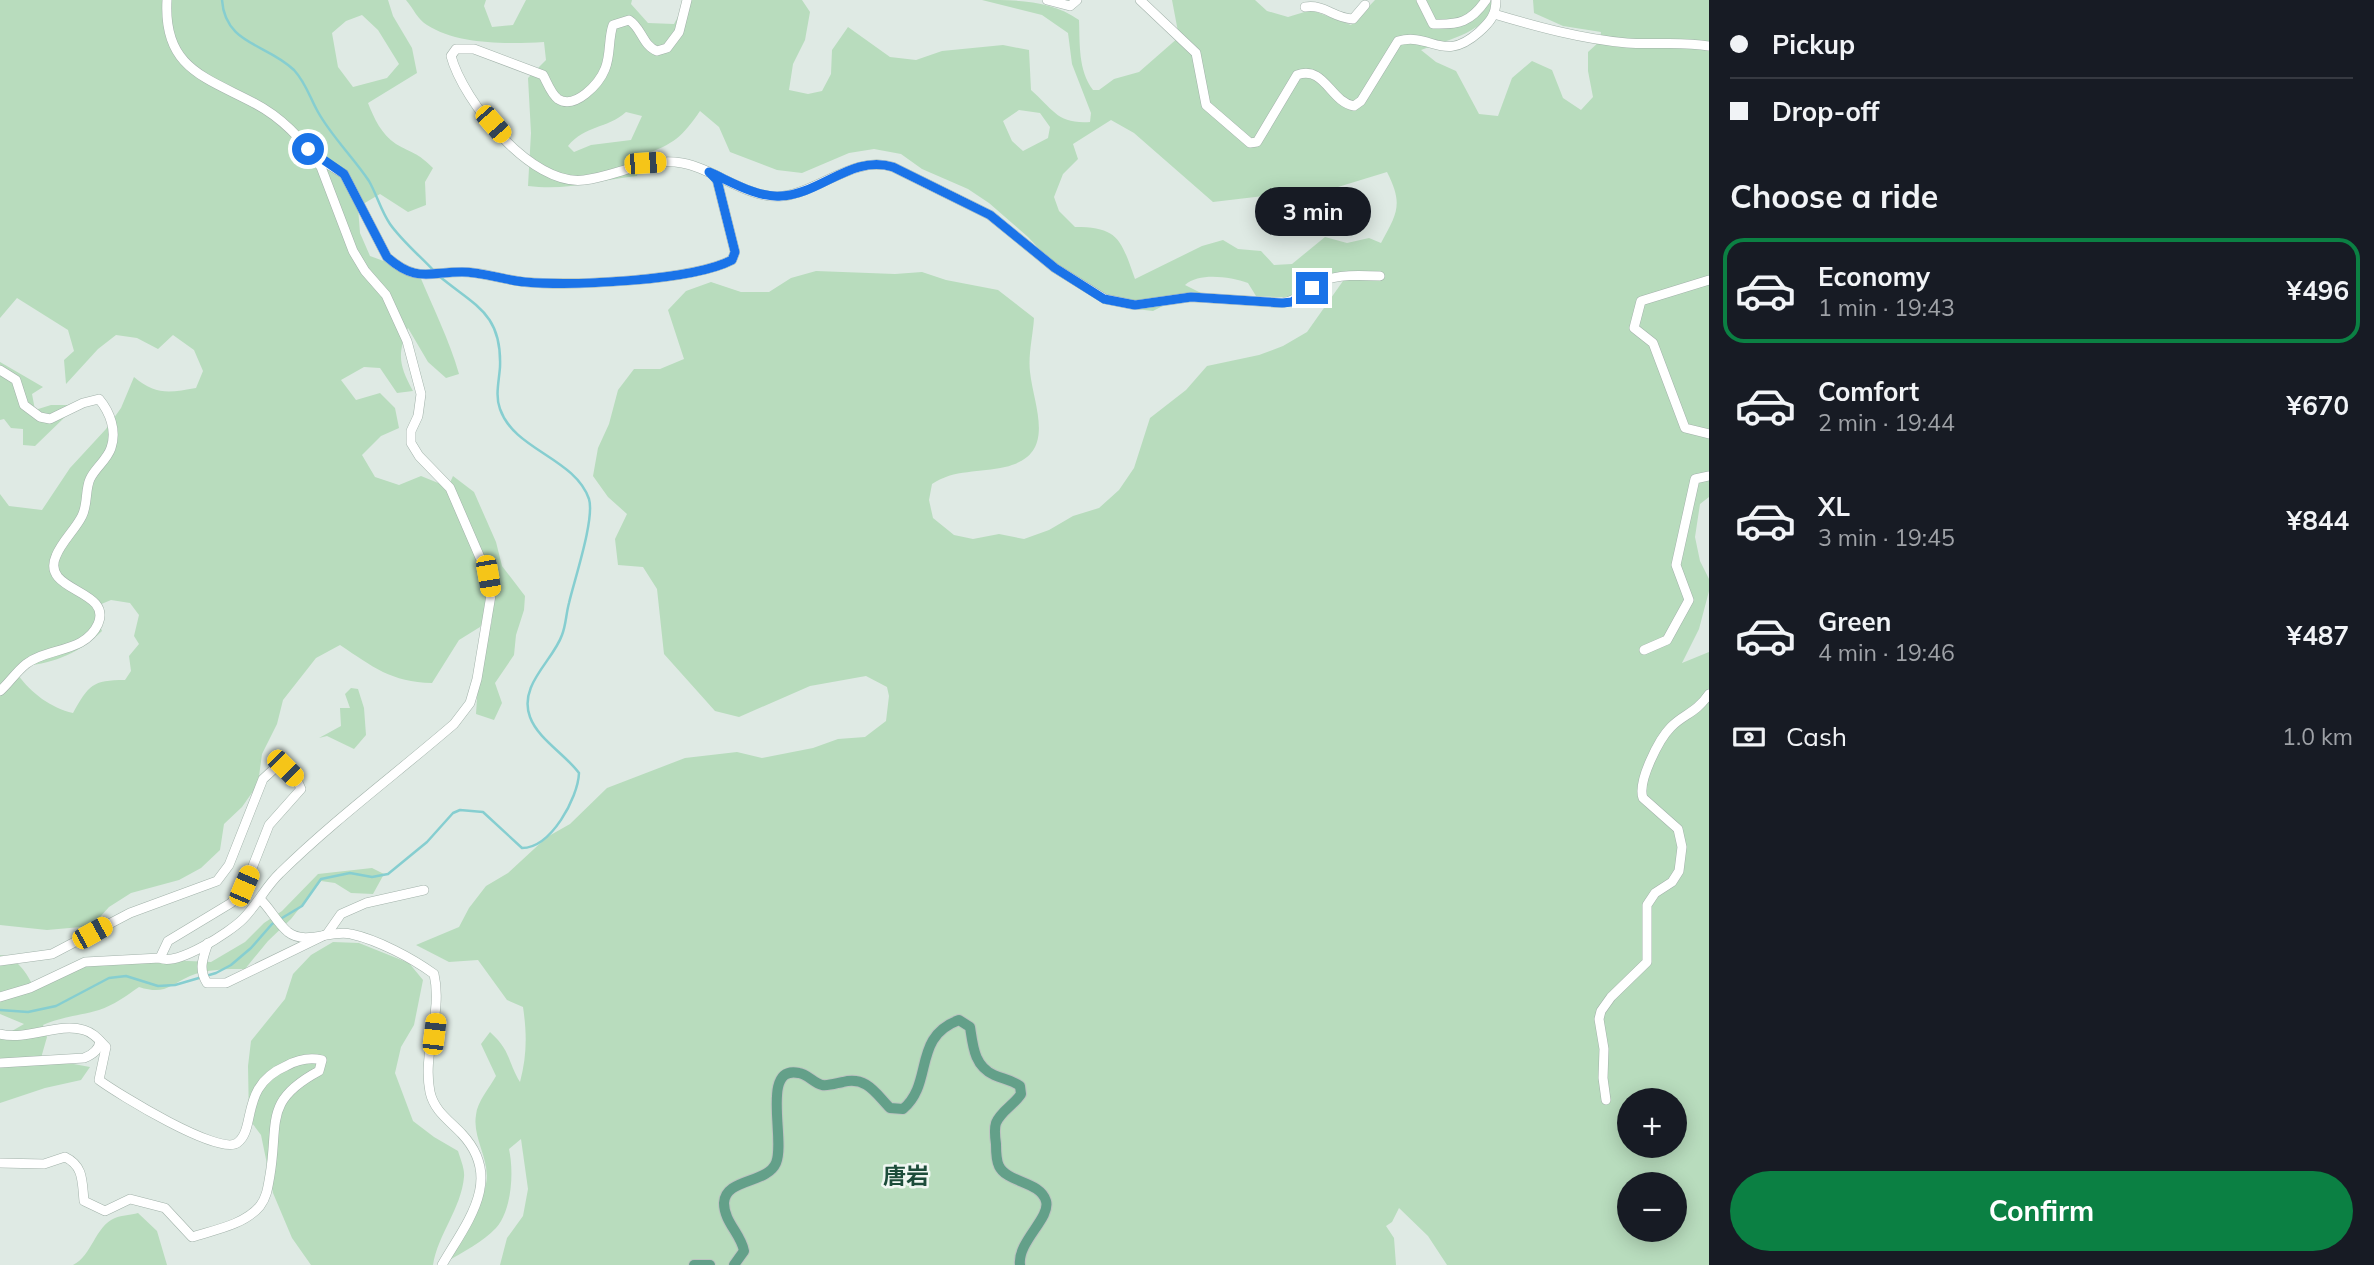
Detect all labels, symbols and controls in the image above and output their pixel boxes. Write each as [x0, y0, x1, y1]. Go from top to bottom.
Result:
text: Pickup [1772, 28, 1855, 61]
text: Drop-off [1772, 95, 1879, 128]
car [472, 101, 515, 147]
route start [292, 133, 324, 165]
car [624, 151, 667, 175]
text: Choose a ride [1730, 176, 1938, 216]
callout: 3 min [1254, 187, 1370, 236]
text: 3 min [1283, 197, 1343, 226]
icon: car [1734, 259, 1797, 322]
text: Economy [1818, 260, 1930, 293]
route end [1296, 272, 1328, 304]
text: ¥496 [2287, 274, 2349, 307]
text: 1 min · 19:43 [1818, 293, 1955, 322]
icon: car [1734, 374, 1797, 437]
text: Comfort [1818, 375, 1919, 408]
text: ¥670 [2287, 389, 2349, 422]
text: 2 min · 19:44 [1818, 408, 1955, 437]
icon: car [1734, 489, 1797, 552]
text: XL [1818, 490, 1850, 523]
text: ¥844 [2287, 504, 2349, 537]
text: 3 min · 19:45 [1818, 523, 1955, 552]
car [475, 553, 502, 599]
icon: car [1734, 604, 1797, 667]
text: Green [1818, 605, 1891, 638]
text: ¥487 [2287, 619, 2349, 652]
text: 4 min · 19:46 [1818, 638, 1955, 667]
icon: cash [1730, 718, 1768, 756]
text: Cash [1786, 720, 1847, 753]
text: 1.0 km [2282, 722, 2353, 751]
car [263, 746, 308, 790]
car [227, 863, 262, 909]
car [69, 914, 116, 952]
car [422, 1012, 447, 1056]
map controls [1617, 1088, 1687, 1242]
button: + [1617, 1088, 1687, 1158]
district label: 唐岩 [883, 1161, 929, 1190]
button: Confirm [1730, 1171, 2353, 1251]
button: − [1617, 1172, 1687, 1242]

